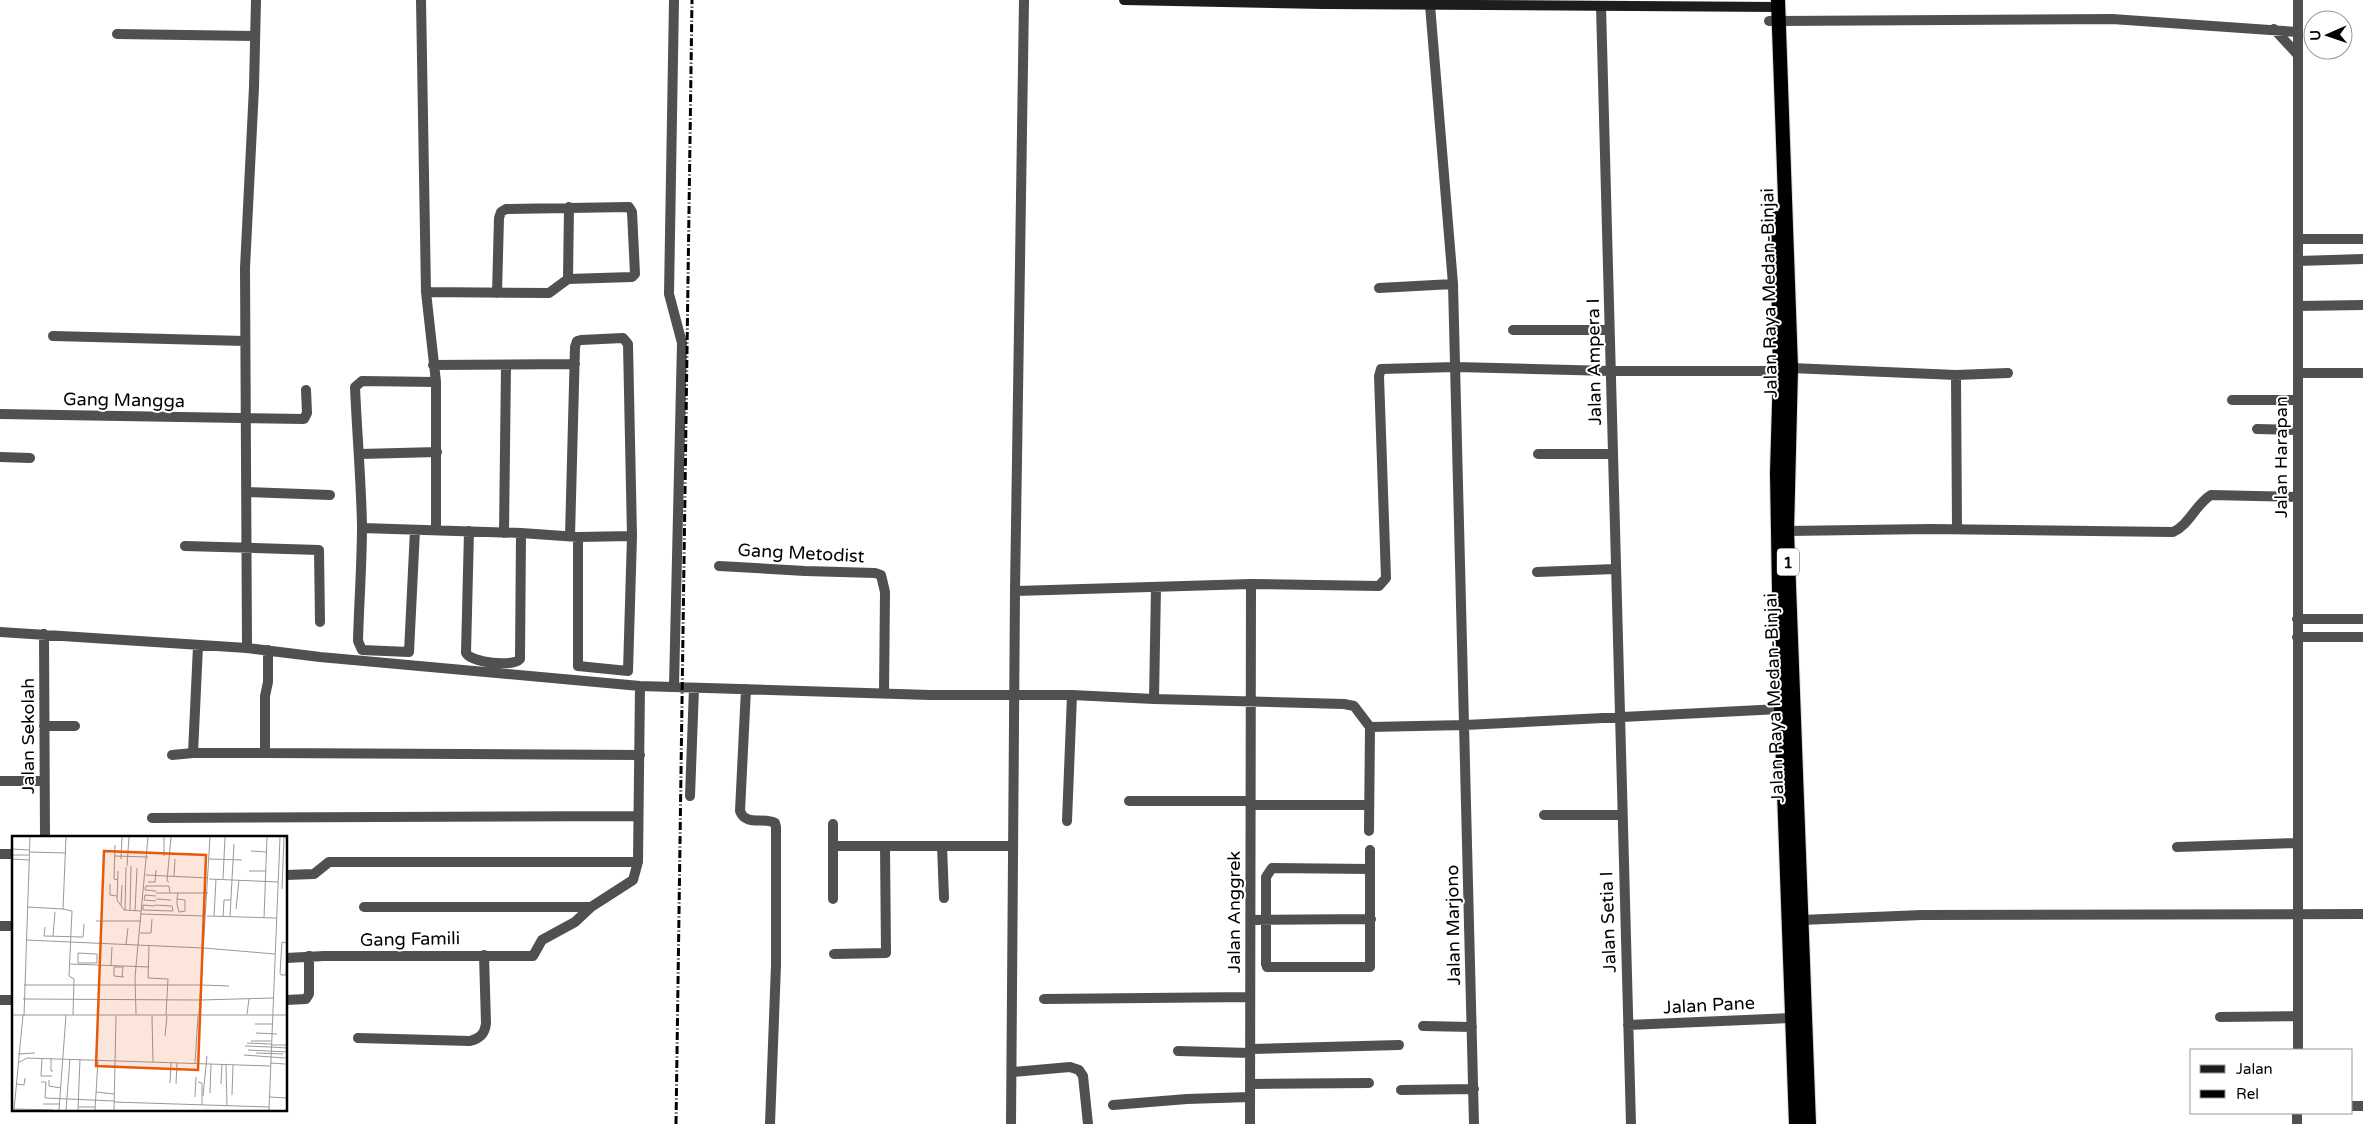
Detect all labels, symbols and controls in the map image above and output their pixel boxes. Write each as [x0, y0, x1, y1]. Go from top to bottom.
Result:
north arrow [2303, 10, 2353, 60]
text: U [2307, 30, 2324, 41]
street label: Jalan Raya Medan-Binjai [1756, 188, 1782, 398]
street label: Jalan Ampera I [1582, 298, 1606, 426]
street label: Gang Mangga [63, 388, 185, 412]
street label: Jalan Harapan [2270, 396, 2292, 518]
street label: Gang Metodist [737, 539, 865, 567]
road number: 1 [1777, 548, 1799, 576]
street label: Jalan Raya Medan-Binjai [1759, 593, 1789, 803]
street label: Jalan Sekolah [17, 678, 39, 794]
inset map [12, 836, 288, 1112]
street label: Jalan Anggrek [1223, 851, 1245, 973]
street label: Jalan Marjono [1441, 864, 1465, 985]
street label: Jalan Setia I [1595, 871, 1621, 973]
street label: Gang Famili [360, 927, 460, 951]
street label: Jalan Pane [1663, 992, 1755, 1018]
legend [2190, 1049, 2353, 1114]
text: Jalan [2236, 1060, 2273, 1078]
text: Rel [2236, 1085, 2259, 1103]

